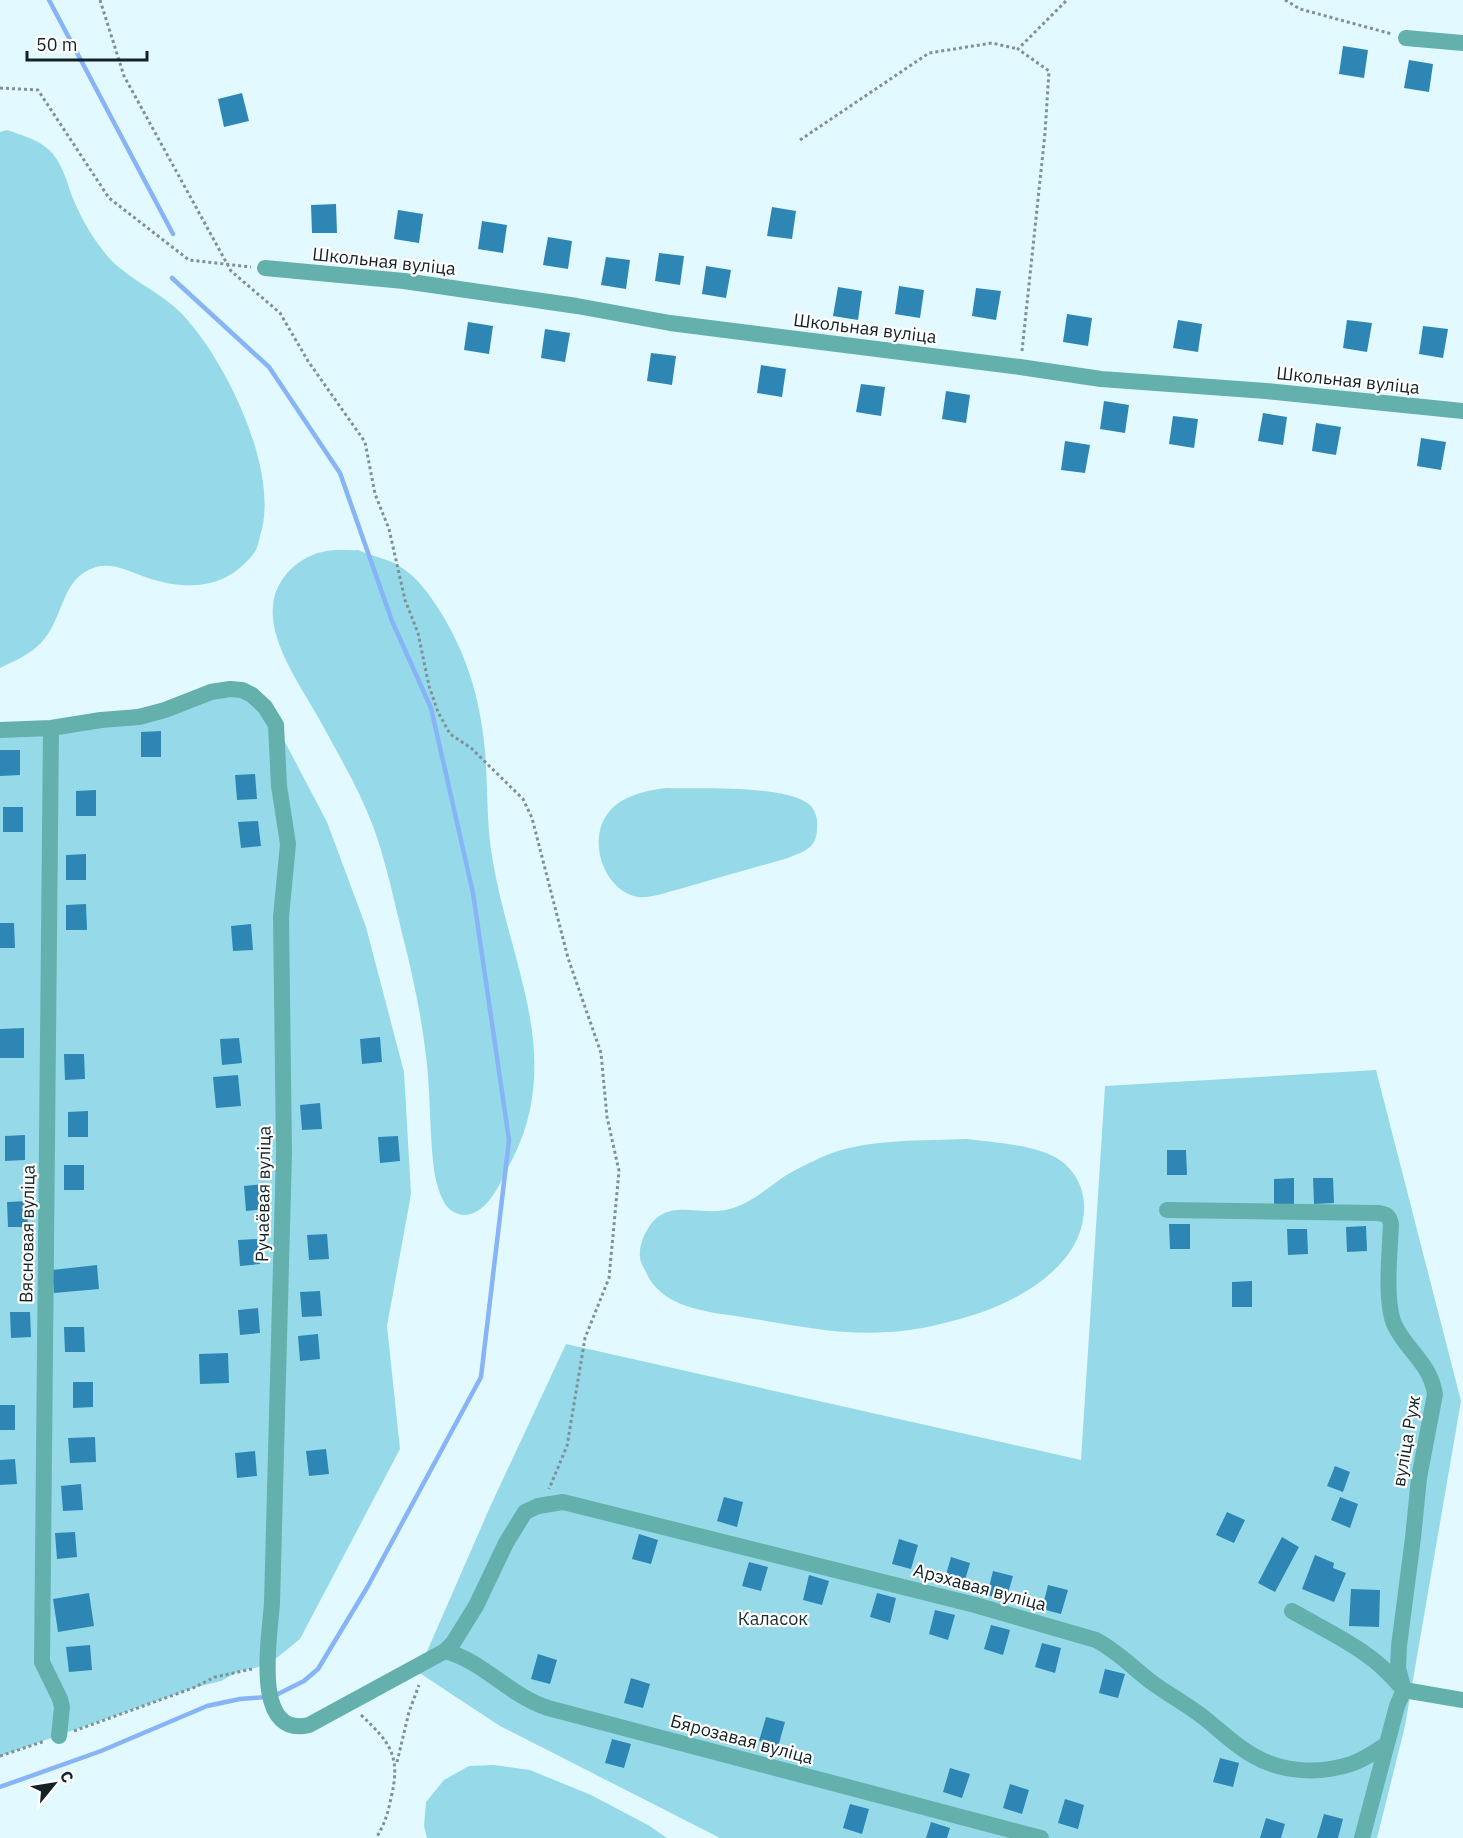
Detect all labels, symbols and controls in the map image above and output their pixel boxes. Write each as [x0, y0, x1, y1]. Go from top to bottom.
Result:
scale bar [27, 24, 147, 62]
text: 50 m [36, 33, 78, 56]
street label: Школьная вуліца [311, 242, 457, 280]
street label: Школьная вуліца [792, 308, 938, 348]
street label: Школьная вуліца [1275, 361, 1421, 399]
street label: Ручаёвая вуліца [250, 1125, 276, 1262]
street label: Вясновая вуліца [14, 1164, 40, 1303]
street label: вуліца Руж [1387, 1394, 1425, 1488]
street label: Арэхавая вуліца [911, 1558, 1049, 1616]
park label: Каласок [738, 1607, 808, 1630]
street label: Бярозавая вуліца [668, 1709, 816, 1769]
north arrow [24, 1754, 84, 1814]
text: С [56, 1767, 78, 1786]

